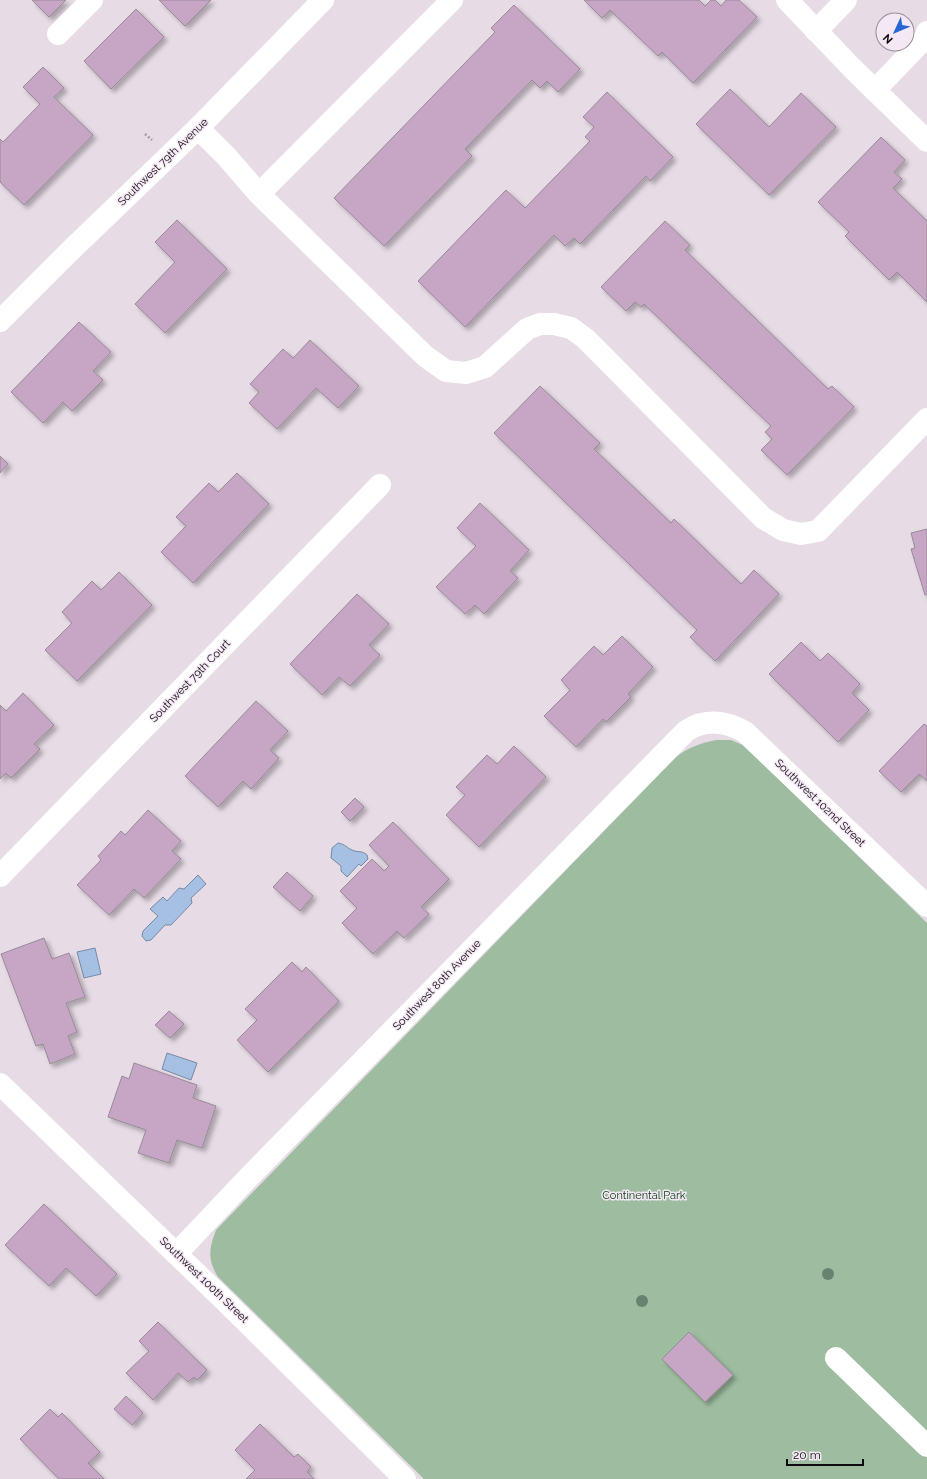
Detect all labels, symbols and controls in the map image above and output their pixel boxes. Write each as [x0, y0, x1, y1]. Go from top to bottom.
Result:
north arrow [875, 12, 915, 52]
text: N [881, 31, 896, 46]
street label: Southwest 79th Avenue [115, 115, 211, 208]
street label: Southwest 79th Court [147, 637, 233, 725]
street label: Southwest 102nd Street [772, 756, 868, 850]
street label: Southwest 80th Avenue [390, 937, 484, 1033]
park label: Continental Park [602, 1189, 686, 1202]
street label: Southwest 100th Street [157, 1234, 251, 1326]
scale bar [787, 1441, 863, 1467]
text: 20 m [793, 1448, 821, 1462]

